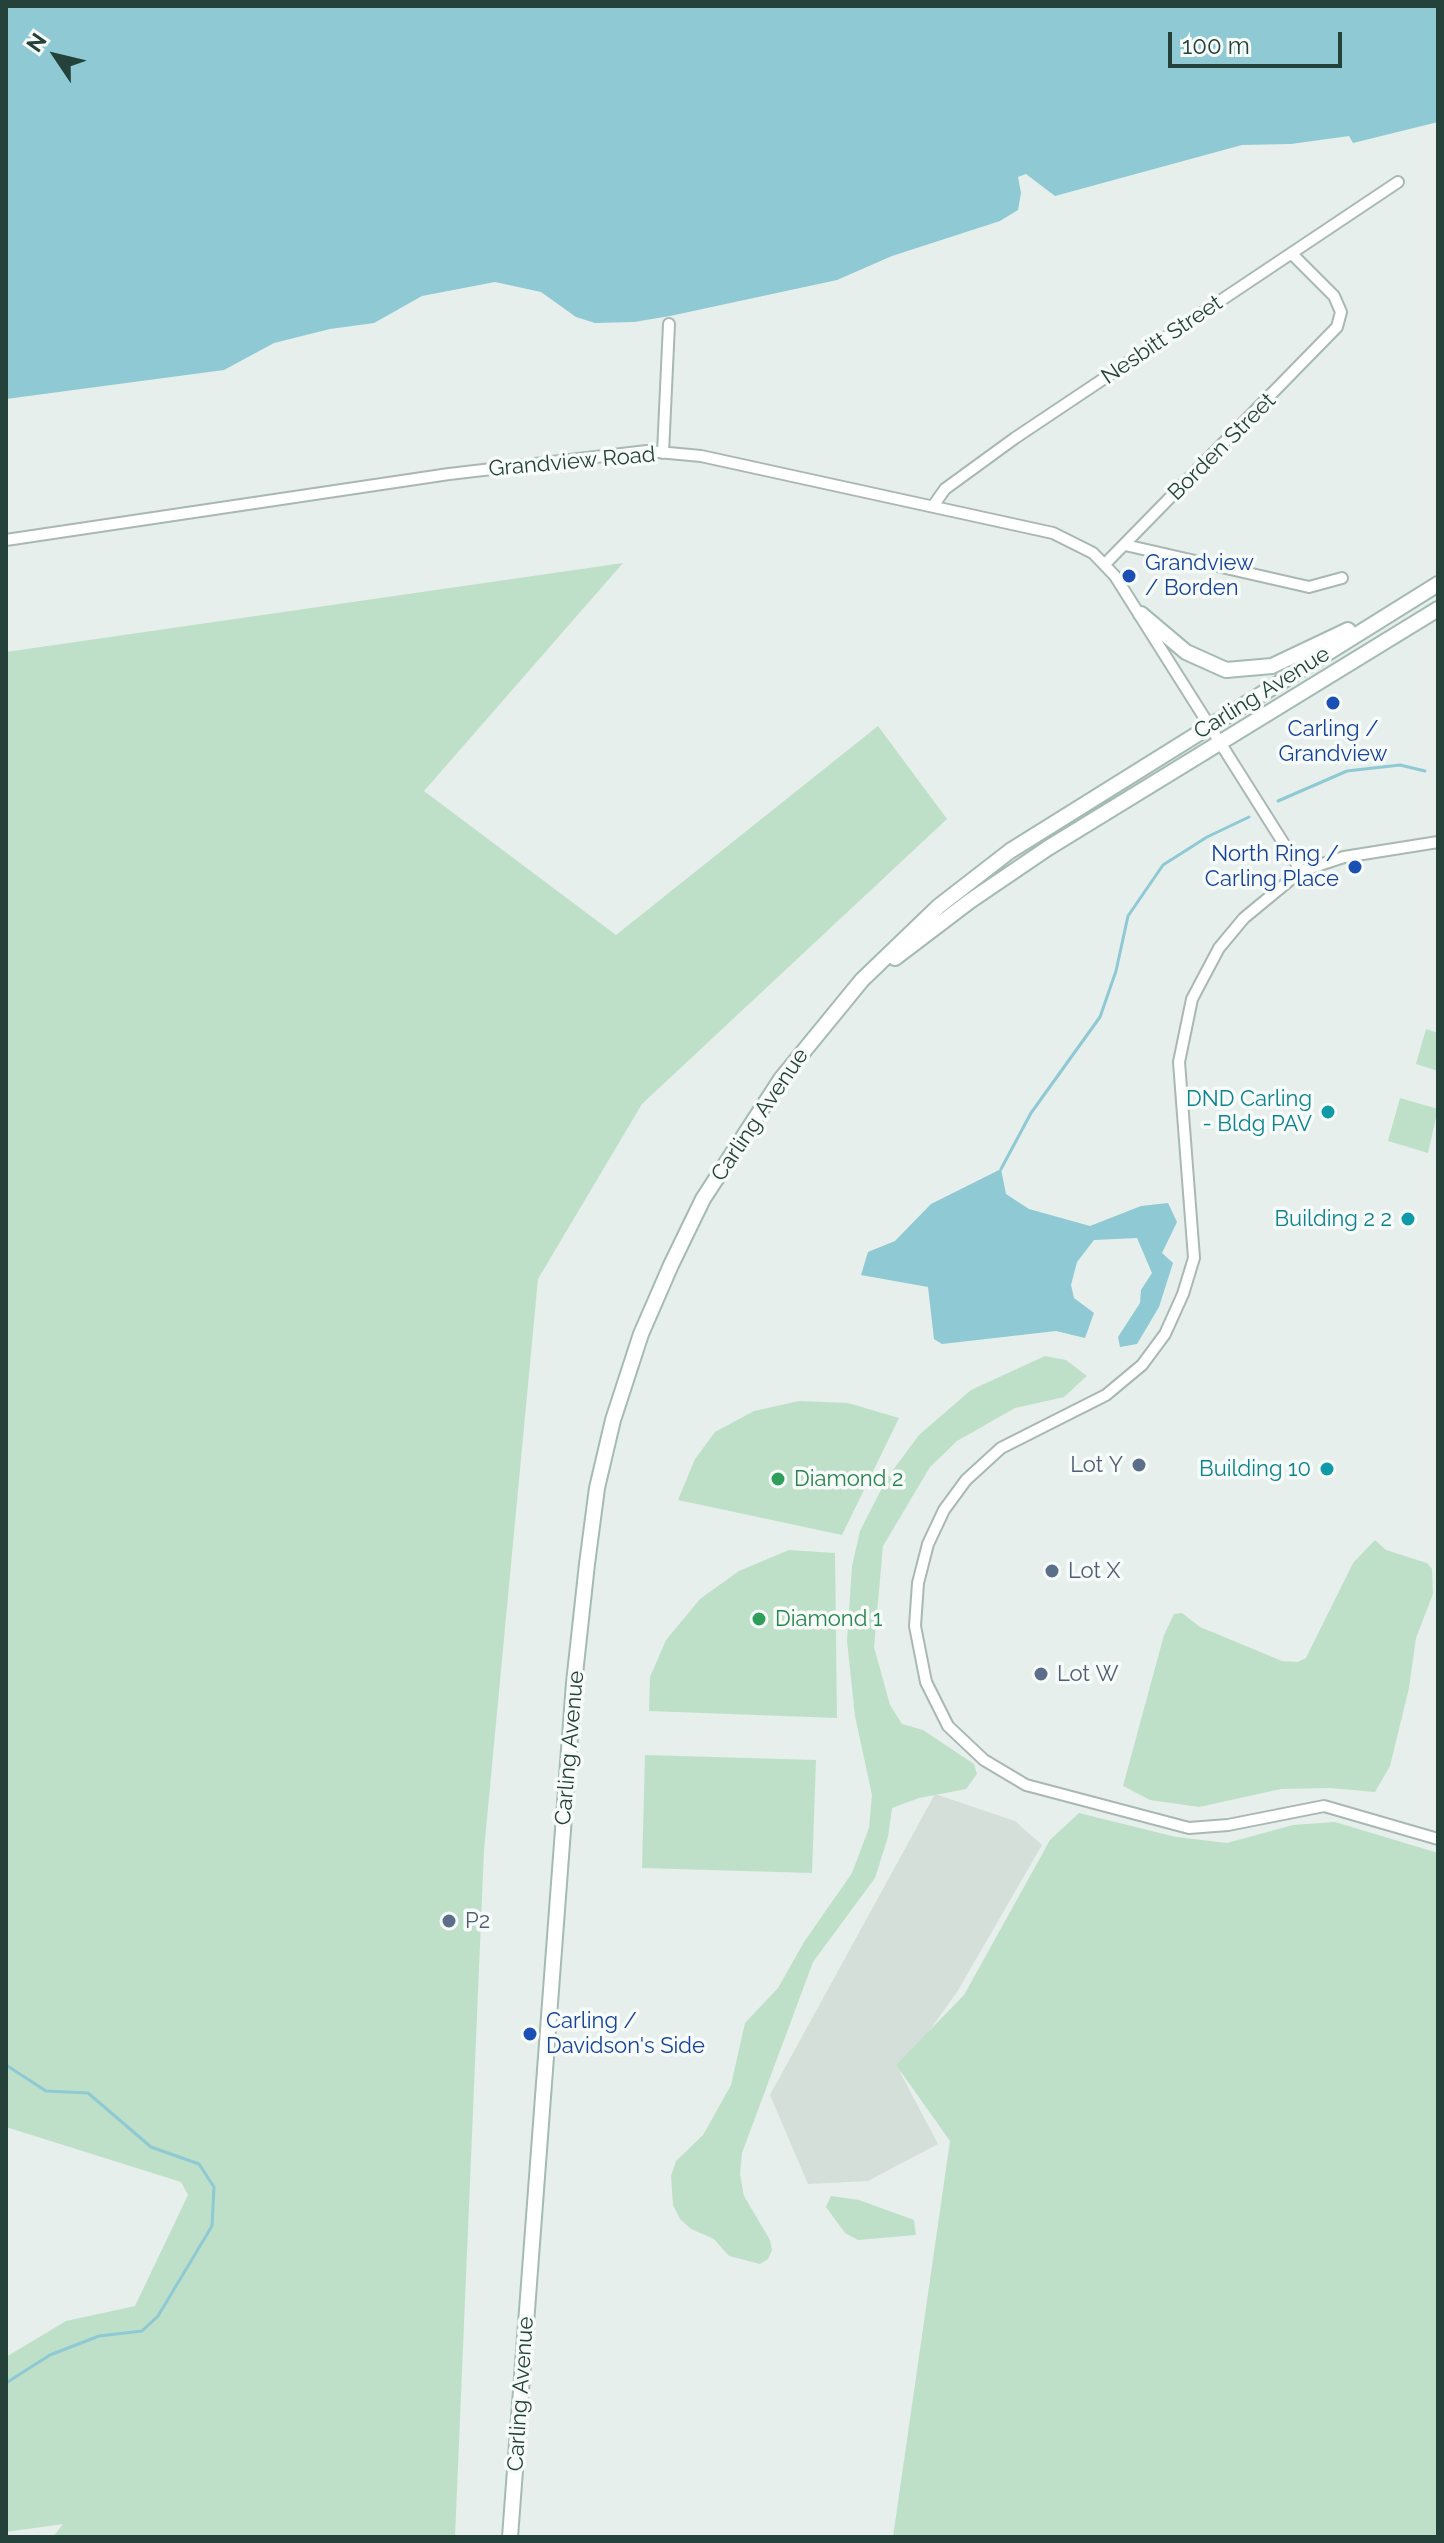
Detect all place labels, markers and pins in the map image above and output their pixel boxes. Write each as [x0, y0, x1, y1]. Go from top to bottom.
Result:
place label: Grandview / Borden [1145, 550, 1254, 602]
marker: Grandview / Borden [1120, 567, 1138, 585]
marker: Carling / Grandview [1324, 694, 1342, 712]
place label: Carling / Grandview [1279, 716, 1387, 768]
place label: North Ring / Carling Place [1205, 841, 1339, 892]
marker: North Ring / Carling Place [1346, 858, 1364, 876]
place label: DND Carling - Bldg PAV [1186, 1086, 1312, 1138]
marker: DND Carling - Bldg PAV [1319, 1103, 1337, 1121]
place label: Building 2 2 [1274, 1206, 1392, 1232]
marker: Building 2 2 [1399, 1210, 1417, 1228]
place label: Lot Y [1070, 1452, 1123, 1478]
marker: Lot Y [1130, 1456, 1148, 1474]
place label: Building 10 [1199, 1456, 1311, 1482]
marker: Building 10 [1318, 1460, 1336, 1478]
place label: Diamond 2 [794, 1466, 903, 1492]
marker: Diamond 2 [769, 1470, 787, 1488]
place label: Lot X [1068, 1558, 1120, 1584]
marker: Lot X [1043, 1562, 1061, 1580]
place label: Diamond 1 [775, 1606, 882, 1632]
marker: Diamond 1 [750, 1610, 768, 1628]
place label: Lot W [1057, 1661, 1118, 1687]
marker: Lot W [1032, 1665, 1050, 1683]
place label: P2 [465, 1908, 490, 1934]
marker: P2 [440, 1912, 458, 1930]
place label: Carling / Davidson's Side [546, 2008, 705, 2060]
marker: Carling / Davidson's Side [521, 2025, 539, 2043]

